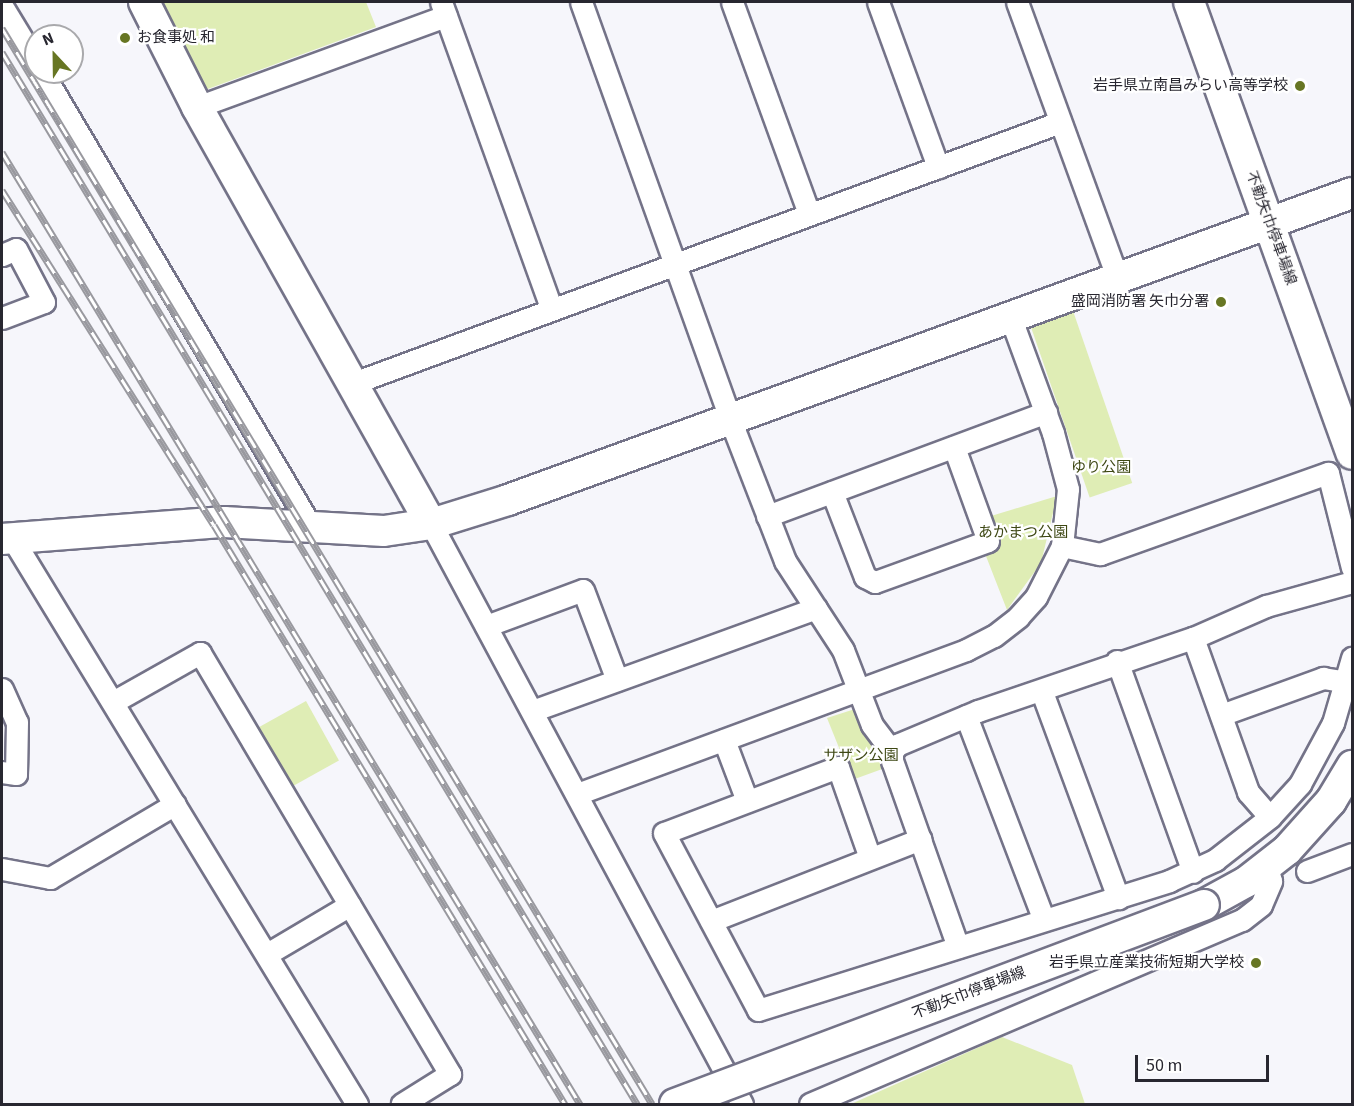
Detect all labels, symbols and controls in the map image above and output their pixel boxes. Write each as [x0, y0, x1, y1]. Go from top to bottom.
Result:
north arrow [24, 24, 84, 84]
text: N [39, 27, 57, 51]
place label: お食事処 和 [137, 29, 215, 47]
marker: お食事処 和 [118, 31, 132, 45]
place label: 岩手県立南昌みらい高等学校 [1093, 77, 1288, 95]
marker: 岩手県立南昌みらい高等学校 [1293, 79, 1307, 93]
street label: 不動矢巾停車場線 [1242, 169, 1300, 287]
place label: 盛岡消防署 矢巾分署 [1071, 293, 1209, 311]
marker: 盛岡消防署 矢巾分署 [1214, 295, 1228, 309]
park label: ゆり公園 [1071, 459, 1131, 477]
park label: あかまつ公園 [978, 524, 1068, 542]
park label: サザン公園 [824, 747, 898, 765]
place label: 岩手県立産業技術短期大学校 [1049, 954, 1244, 972]
marker: 岩手県立産業技術短期大学校 [1249, 956, 1263, 970]
street label: 不動矢巾停車場線 [910, 963, 1028, 1023]
scale bar [1138, 1043, 1272, 1081]
text: 50 m [1146, 1053, 1182, 1078]

